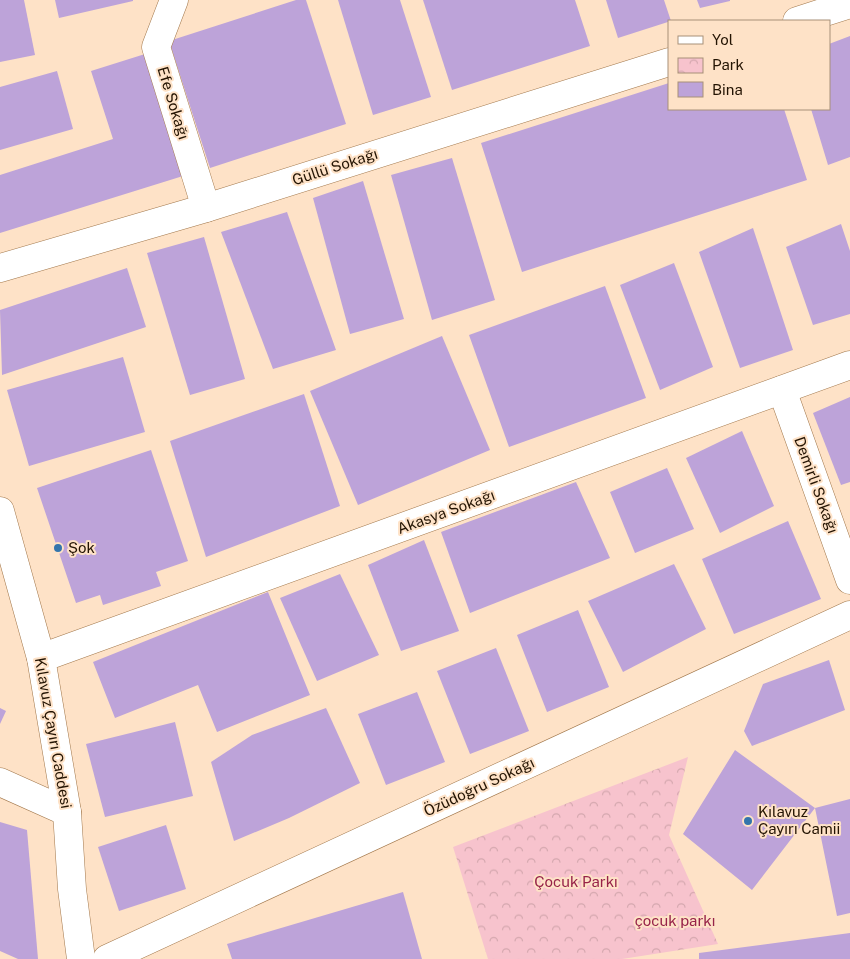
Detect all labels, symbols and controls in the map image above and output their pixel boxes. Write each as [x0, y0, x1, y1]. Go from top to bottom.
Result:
legend [668, 20, 830, 110]
text: Yol [712, 31, 733, 48]
text: Park [712, 56, 744, 73]
street label: Efe Sokağı [154, 64, 193, 141]
text: Bina [712, 81, 743, 98]
street label: Güllü Sokağı [290, 145, 380, 188]
street label: Demirli Sokağı [791, 434, 842, 535]
street label: Akasya Sokağı [395, 486, 497, 537]
place label: Şok [68, 539, 95, 556]
marker: Şok [52, 542, 64, 554]
street label: Kılavuz Çayırı Caddesi [32, 656, 75, 810]
street label: Özüdoğru Sokağı [420, 753, 537, 820]
place label: Kılavuz Çayırı Camii [758, 803, 840, 837]
marker: Kılavuz Çayırı Camii [742, 815, 754, 827]
park label: Çocuk Parkı [534, 873, 618, 890]
park label: çocuk parkı [635, 912, 715, 929]

